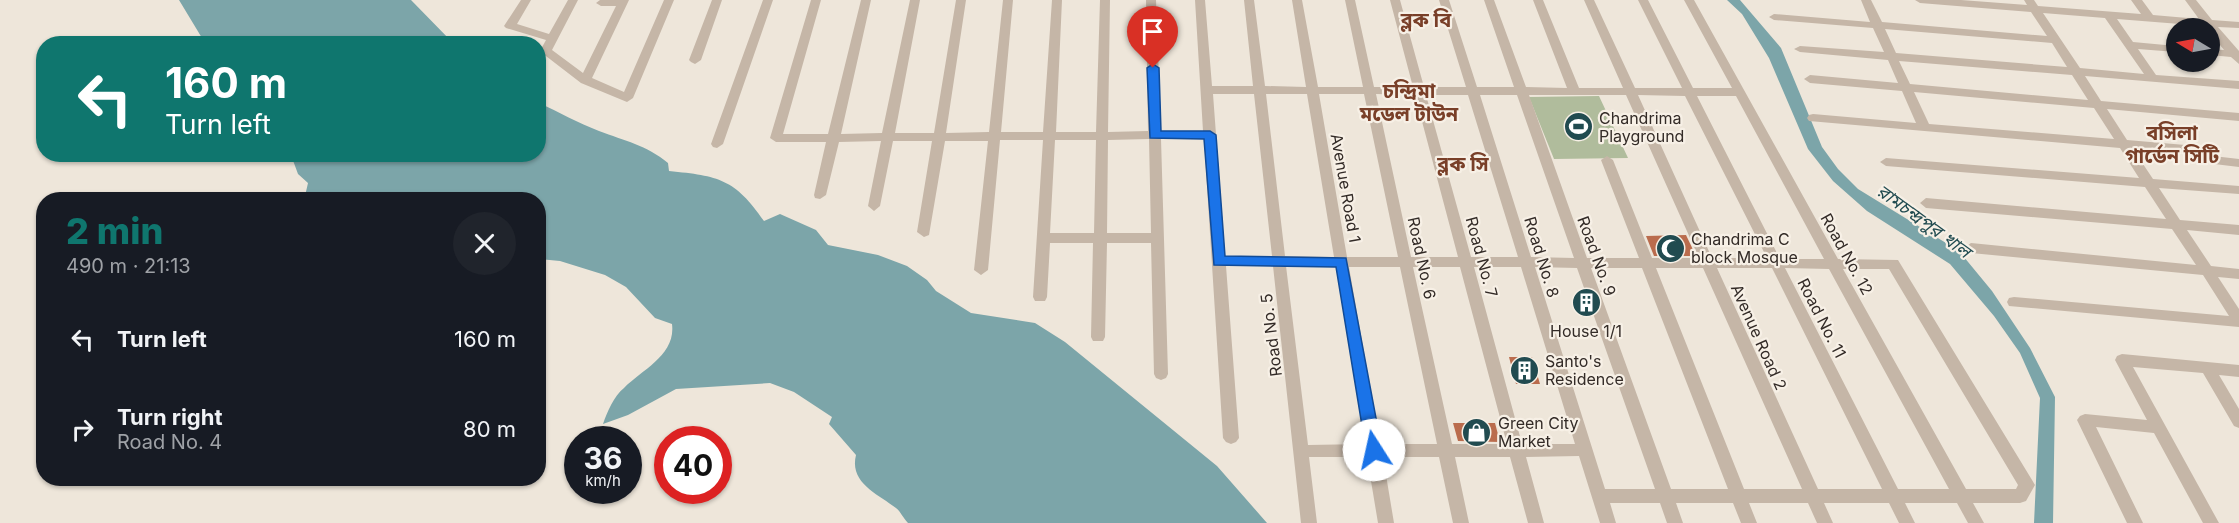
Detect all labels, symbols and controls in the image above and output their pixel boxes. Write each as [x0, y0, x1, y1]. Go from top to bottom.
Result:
pin [1127, 6, 1178, 68]
district label: ব্লক বি [1400, 8, 1452, 32]
icon: arrive [1136, 15, 1169, 48]
north arrow [2166, 18, 2220, 72]
map controls [2166, 18, 2220, 72]
text: 160 m [165, 57, 287, 108]
icon: left [66, 60, 144, 138]
district label: চন্দ্রিমা মডেল টাউন [1359, 79, 1459, 126]
text: Turn left [165, 108, 271, 141]
place label: Chandrima Playground [1599, 108, 1684, 146]
sports icon: Chandrima Playground [1562, 111, 1594, 143]
district label: বসিলা গার্ডেন সিটি [2125, 121, 2220, 168]
street label: Avenue Road 1 [1327, 132, 1365, 244]
district label: ব্লক সি [1436, 152, 1490, 176]
water label: রামচন্দ্রপুর খাল [1873, 180, 1978, 265]
text: 2 min [66, 209, 163, 253]
street label: Road No. 12 [1816, 210, 1878, 298]
button: close [453, 212, 516, 275]
street label: Road No. 9 [1573, 213, 1621, 299]
street label: Road No. 7 [1462, 214, 1502, 300]
street label: Road No. 8 [1520, 214, 1564, 300]
street label: Road No. 6 [1404, 215, 1440, 301]
place label: Chandrima C block Mosque [1691, 229, 1798, 267]
mosque icon: Chandrima C block Mosque [1654, 232, 1686, 264]
text: 490 m · 21:13 [66, 254, 191, 278]
street label: Road No. 11 [1793, 275, 1851, 361]
street label: Avenue Road 2 [1727, 281, 1791, 393]
building icon: House 1/1 [1570, 287, 1602, 319]
street label: Road No. 5 [1256, 292, 1286, 378]
place label: House 1/1 [1550, 321, 1622, 341]
icon: left [66, 323, 99, 356]
text: Turn left [117, 326, 207, 352]
text: 160 m [454, 326, 516, 352]
place label: Santo's Residence [1545, 351, 1624, 389]
building icon: Santo's Residence [1508, 354, 1540, 386]
text: Turn right [117, 404, 223, 430]
icon: right [66, 413, 99, 446]
place label: Green City Market [1498, 413, 1578, 451]
text: 80 m [463, 416, 516, 442]
shop icon: Green City Market [1461, 416, 1493, 448]
position arrow [1342, 418, 1406, 482]
speed limit sign: 40 [654, 426, 732, 504]
text: Road No. 4 [117, 430, 222, 454]
text: 36 [584, 440, 622, 476]
text: km/h [585, 471, 621, 490]

